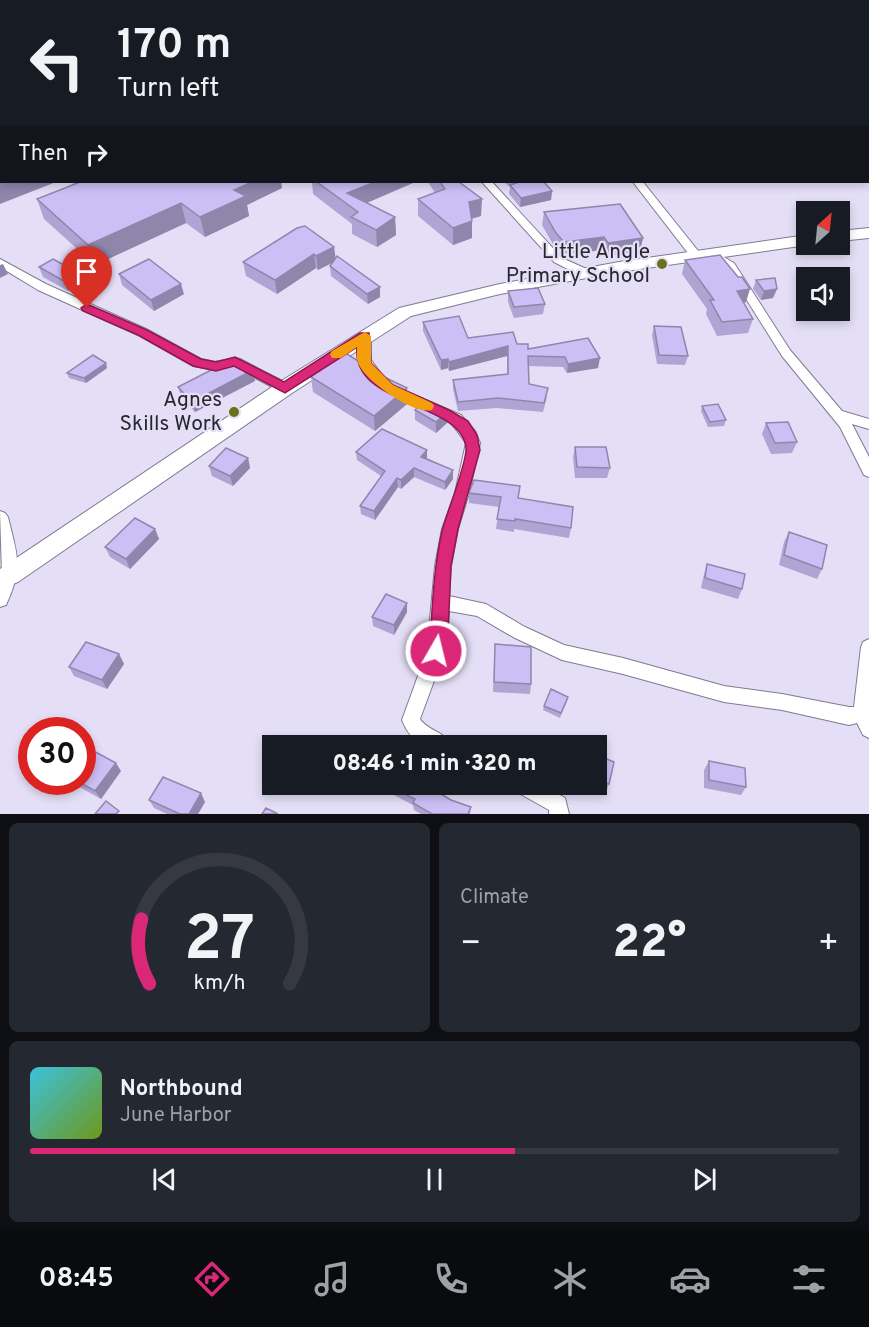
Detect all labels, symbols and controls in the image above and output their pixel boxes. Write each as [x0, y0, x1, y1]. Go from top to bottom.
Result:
text: 170 m [117, 20, 231, 73]
icon: left [18, 24, 96, 102]
text: Turn left [117, 72, 219, 106]
icon: right [80, 138, 113, 171]
text: Then [18, 141, 68, 168]
north arrow [796, 201, 850, 255]
map controls [796, 201, 850, 321]
place label: Little Angle Primary School [506, 239, 650, 290]
pin [61, 246, 112, 308]
icon: arrive [70, 255, 103, 288]
marker: Little Angle Primary School [655, 257, 669, 271]
button: sound [796, 267, 850, 321]
place label: Agnes Skills Work [120, 387, 222, 438]
marker: Agnes Skills Work [227, 405, 241, 419]
position arrow [404, 619, 468, 683]
speed limit sign: 30 [18, 717, 96, 795]
text: 08:46 · 1 min · 320 m [332, 751, 537, 778]
text: Climate [460, 885, 529, 911]
text: 27 [184, 903, 255, 982]
text: 22° [613, 916, 686, 973]
text: − [460, 924, 481, 966]
text: + [818, 924, 839, 966]
text: km/h [193, 971, 246, 998]
text: Northbound [120, 1076, 243, 1103]
text: June Harbor [120, 1103, 232, 1129]
icon: previous [148, 1163, 181, 1196]
icon: pause [418, 1163, 451, 1196]
icon: next [688, 1163, 721, 1196]
icon: directions [191, 1258, 233, 1300]
icon: music [311, 1258, 353, 1300]
icon: phone [430, 1258, 472, 1300]
icon: climate [549, 1258, 591, 1300]
icon: car [669, 1258, 711, 1300]
icon: filters [788, 1258, 830, 1300]
text: 08:45 [39, 1262, 114, 1296]

